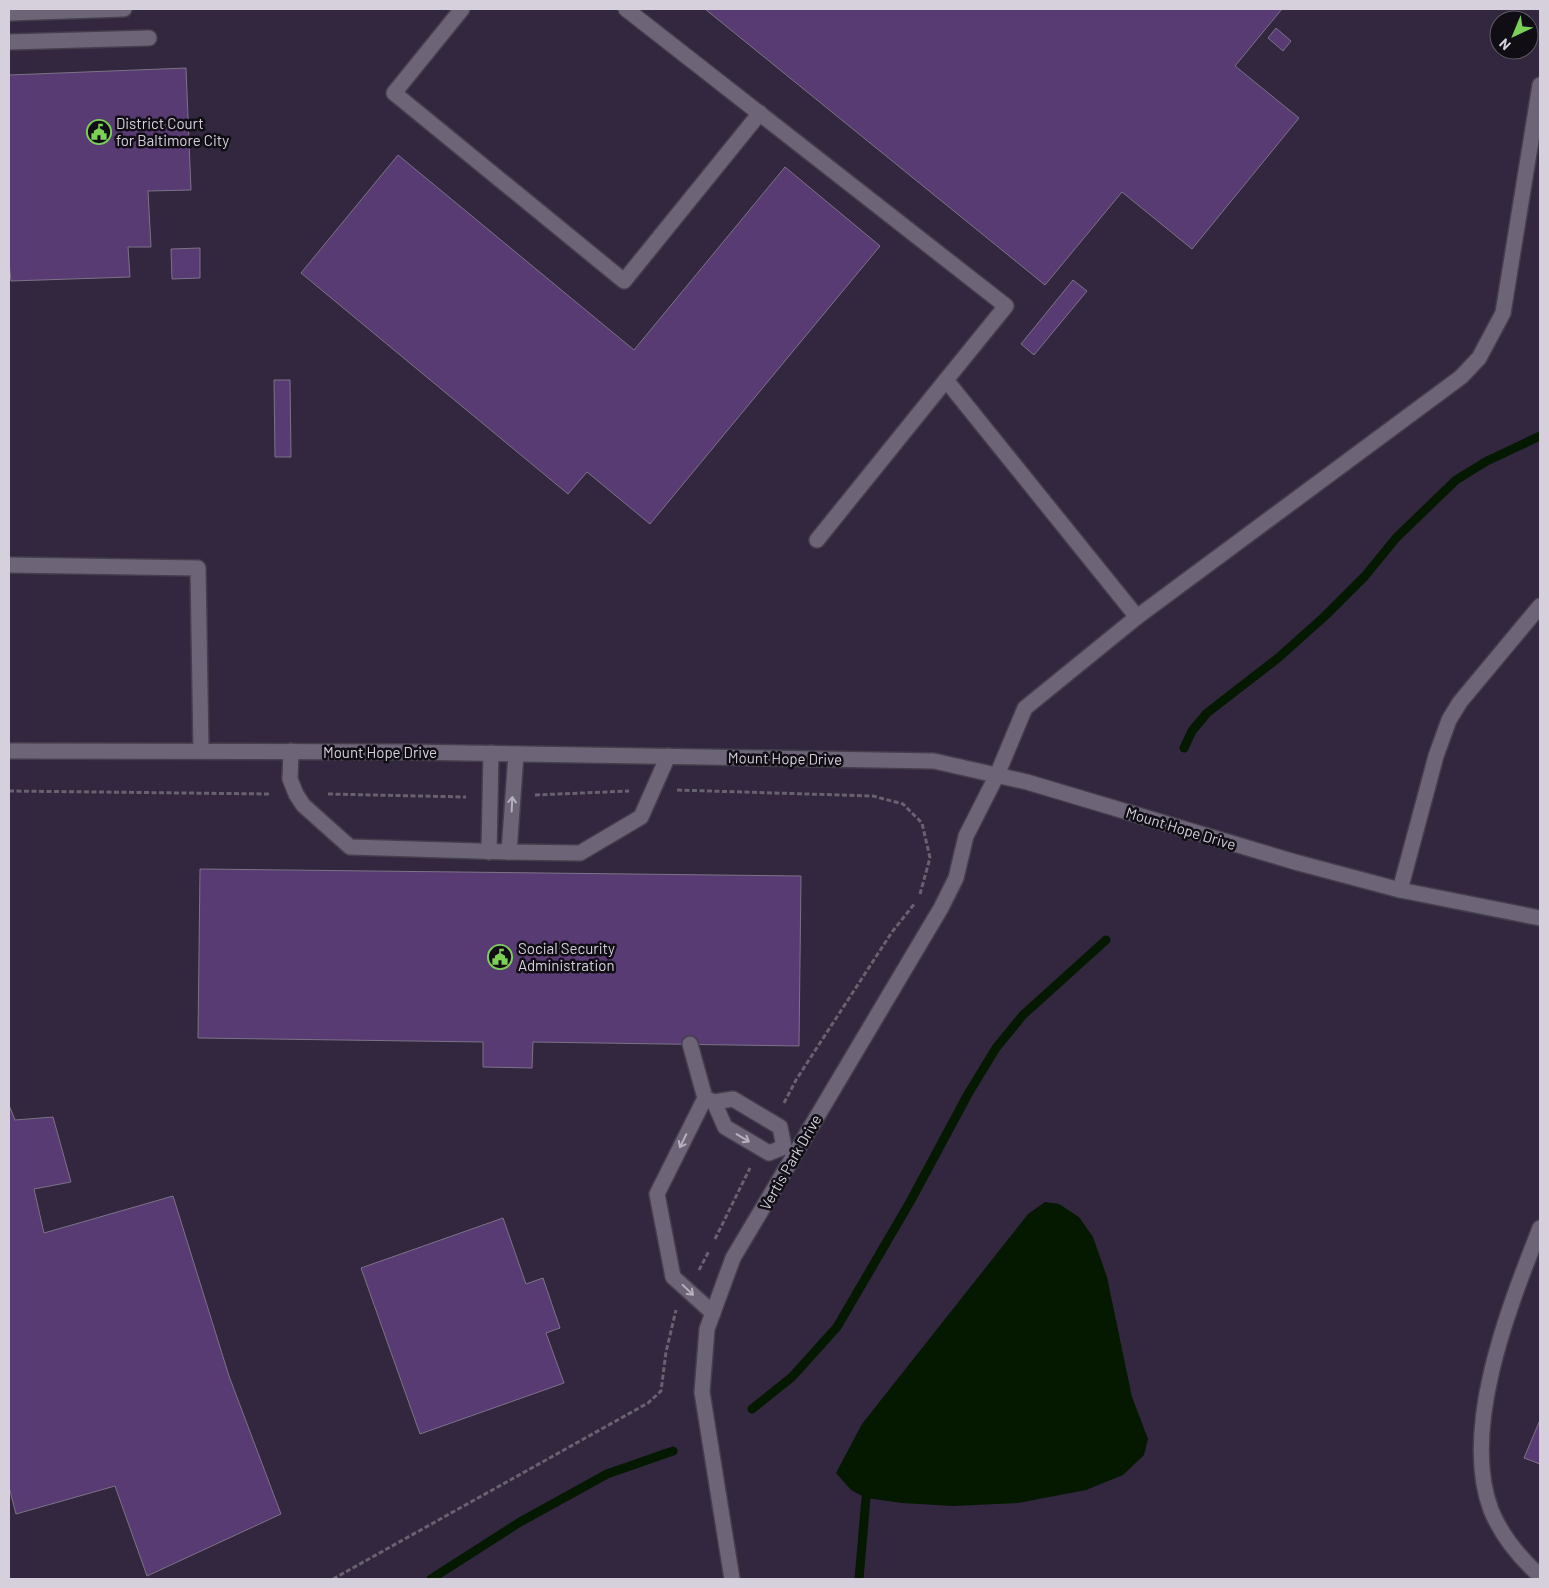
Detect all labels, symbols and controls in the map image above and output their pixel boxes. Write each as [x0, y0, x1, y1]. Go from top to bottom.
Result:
north arrow [1489, 10, 1539, 60]
text: N [1495, 35, 1514, 54]
place label: District Court for Baltimore City [116, 114, 229, 149]
public building icon: District Court for Baltimore City [86, 119, 112, 145]
street label: Mount Hope Drive [323, 743, 437, 761]
street label: Mount Hope Drive [728, 748, 842, 768]
one-way arrow [507, 796, 516, 812]
street label: Mount Hope Drive [1124, 803, 1238, 853]
place label: Social Security Administration [518, 939, 615, 974]
public building icon: Social Security Administration [487, 944, 513, 970]
street label: Vertis Park Drive [755, 1111, 825, 1213]
one-way arrow [678, 1133, 687, 1148]
one-way arrow [735, 1133, 749, 1143]
one-way arrow [681, 1284, 694, 1296]

